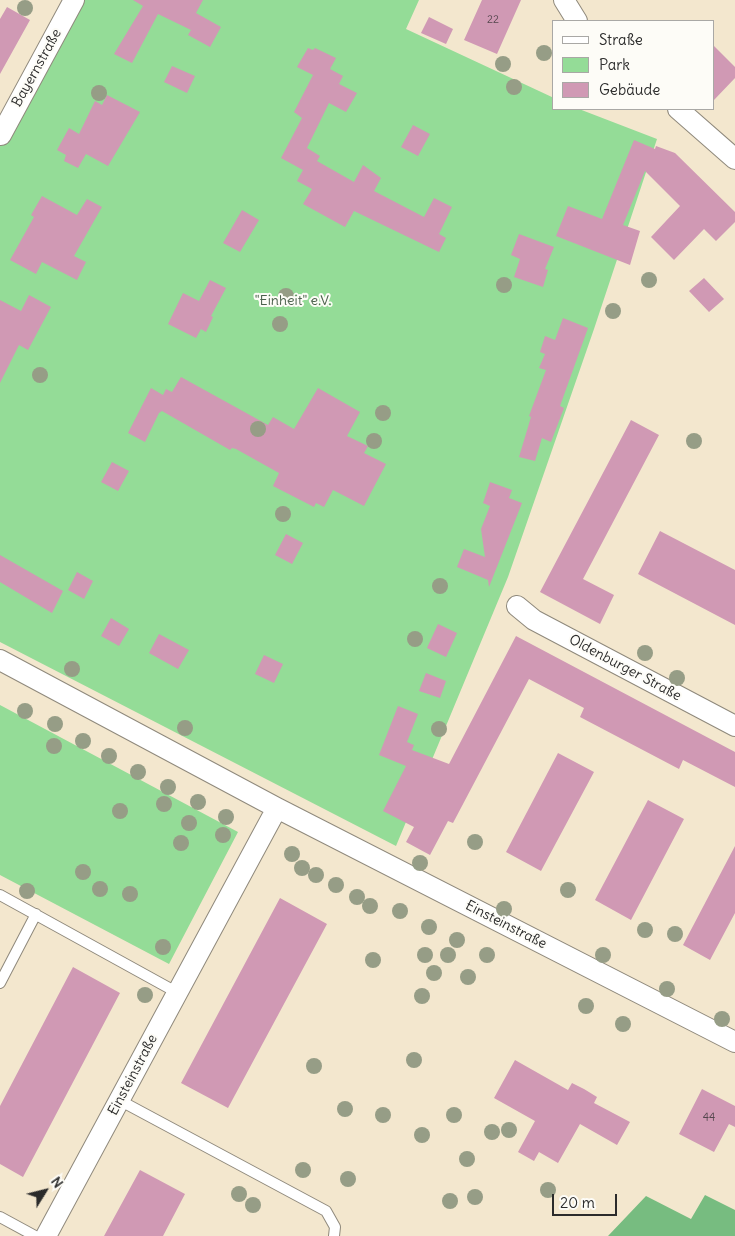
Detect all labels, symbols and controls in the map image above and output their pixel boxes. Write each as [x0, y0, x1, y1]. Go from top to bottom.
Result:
house number: 22 [487, 13, 499, 27]
legend [552, 20, 715, 110]
street label: Bayernstraße [9, 26, 65, 110]
text: Straße [599, 30, 643, 49]
text: Park [599, 55, 630, 74]
text: Gebäude [599, 80, 660, 99]
park label: "Einheit" e.V. [255, 293, 331, 309]
street label: Oldenburger Straße [566, 631, 684, 705]
street label: Einsteinstraße [463, 897, 549, 953]
street label: Einsteinstraße [105, 1032, 161, 1118]
house number: 44 [703, 1111, 715, 1125]
north arrow [20, 1166, 70, 1216]
text: N [47, 1173, 67, 1191]
scale bar [555, 1184, 620, 1216]
text: 20 m [560, 1193, 595, 1212]

